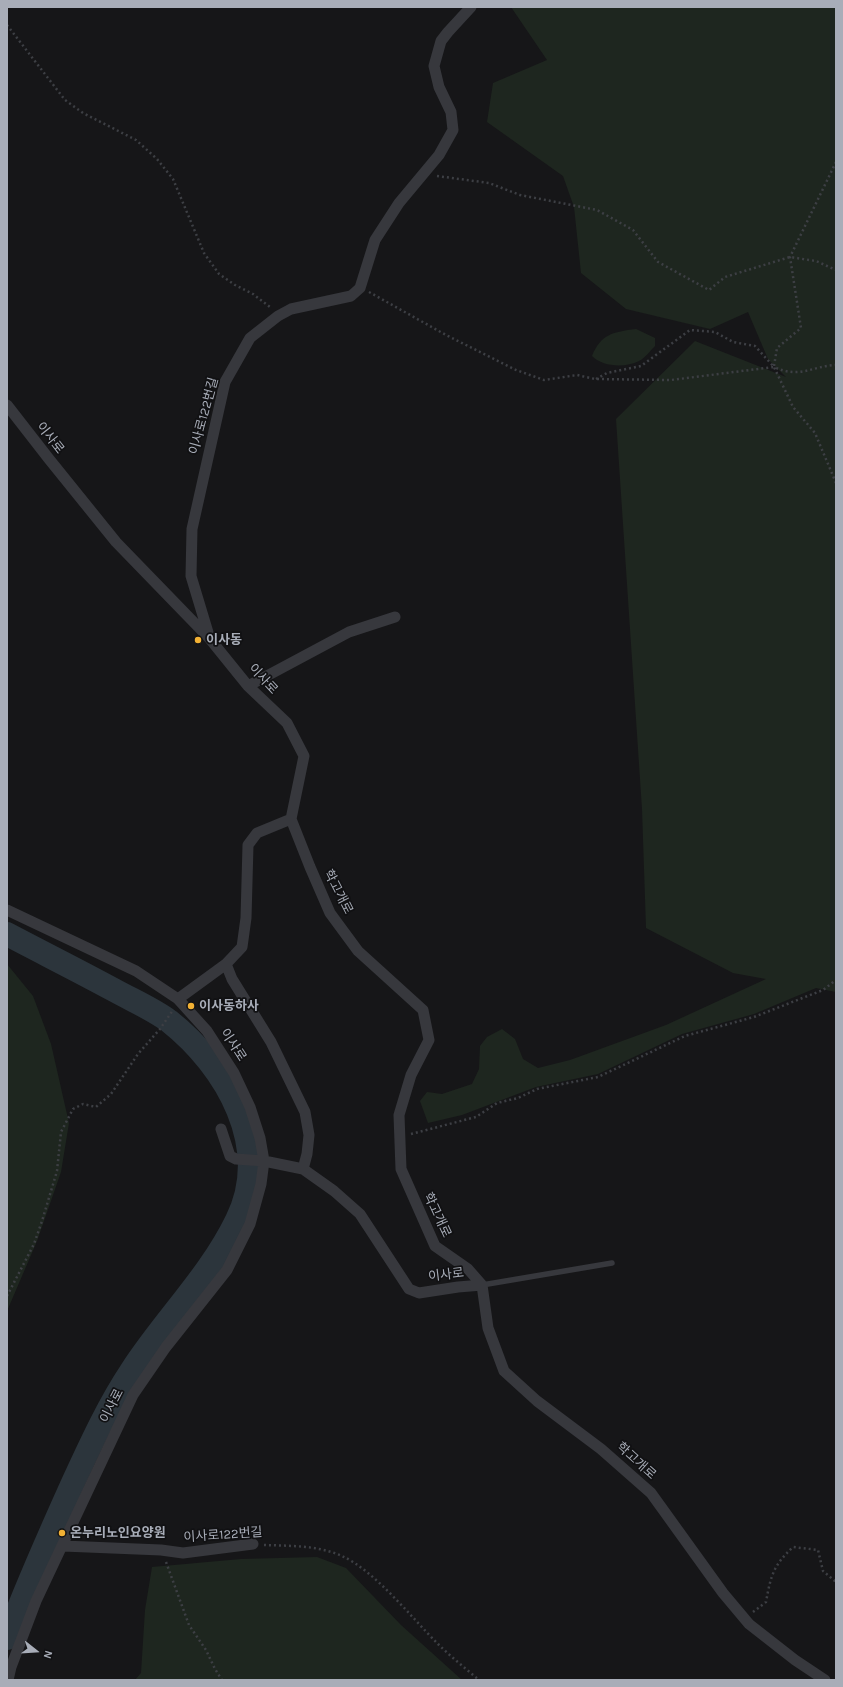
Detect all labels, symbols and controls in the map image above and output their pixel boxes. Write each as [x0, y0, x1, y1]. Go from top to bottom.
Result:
street label: 이사로122번길 [186, 376, 222, 456]
street label: 이사로 [33, 419, 67, 457]
place label: 이사동 [206, 632, 242, 648]
marker: 이사동 [193, 635, 203, 645]
street label: 이사로 [245, 661, 281, 697]
street label: 학고개로 [320, 867, 356, 917]
place label: 이사동하사 [199, 998, 259, 1014]
marker: 이사동하사 [186, 1001, 196, 1011]
street label: 이사로 [217, 1026, 249, 1064]
street label: 학고개로 [420, 1190, 454, 1240]
street label: 이사로 [427, 1265, 465, 1285]
street label: 이사로 [97, 1386, 127, 1426]
street label: 학고개로 [613, 1439, 659, 1483]
street label: 이사로122번길 [183, 1524, 263, 1546]
place label: 온누리노인요양원 [70, 1525, 166, 1541]
marker: 온누리노인요양원 [57, 1528, 67, 1538]
north arrow [16, 1631, 56, 1671]
text: N [41, 1649, 55, 1660]

